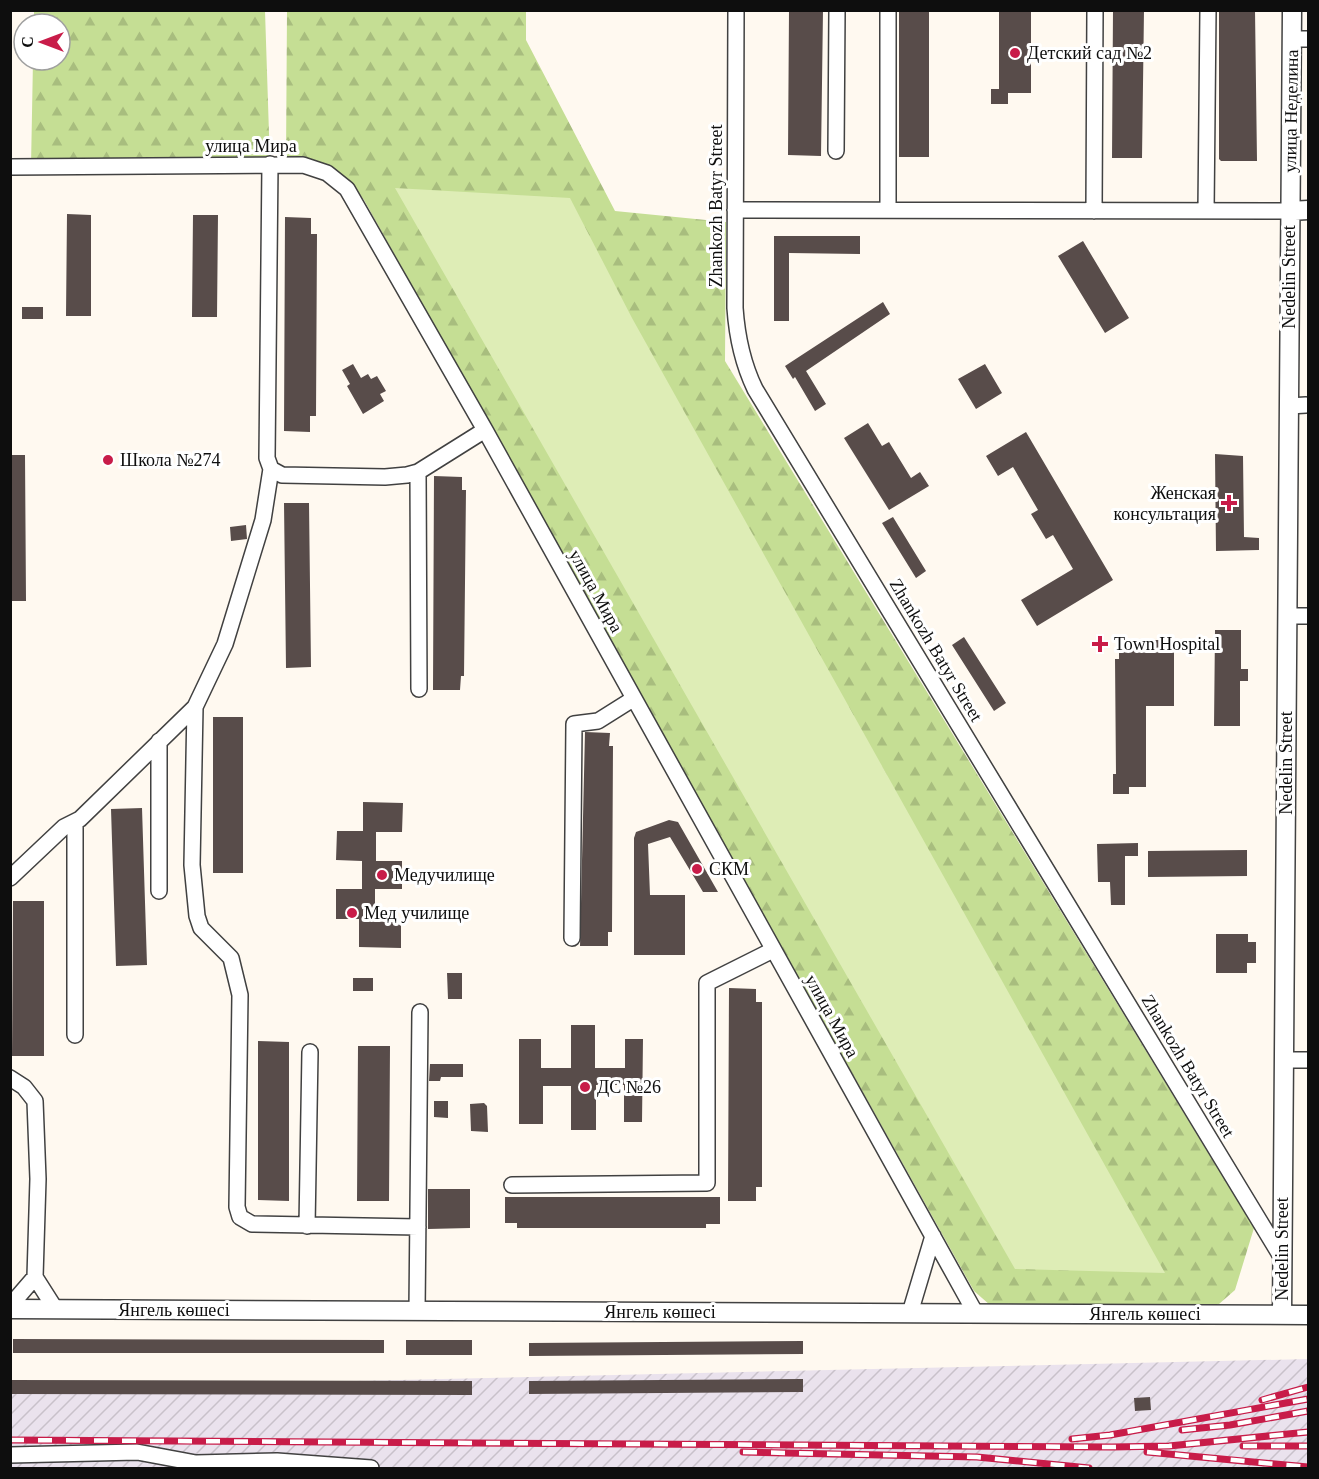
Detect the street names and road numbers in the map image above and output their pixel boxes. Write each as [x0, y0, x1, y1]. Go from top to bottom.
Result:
street label: улица Неделина [1280, 49, 1302, 173]
street label: Zhankozh Batyr Street [706, 125, 726, 287]
street label: улица Мира [205, 136, 297, 156]
street label: Nedelin Street [1279, 225, 1299, 329]
street label: улица Мира [565, 546, 627, 636]
street label: Zhankozh Batyr Street [885, 575, 987, 725]
street label: Nedelin Street [1276, 711, 1296, 815]
street label: улица Мира [801, 971, 863, 1061]
street label: Zhankozh Batyr Street [1137, 991, 1239, 1141]
street label: Nedelin Street [1272, 1197, 1292, 1301]
street label: Янгель көшесі [118, 1300, 230, 1320]
street label: Янгель көшесі [604, 1302, 716, 1322]
street label: Янгель көшесі [1089, 1304, 1201, 1324]

